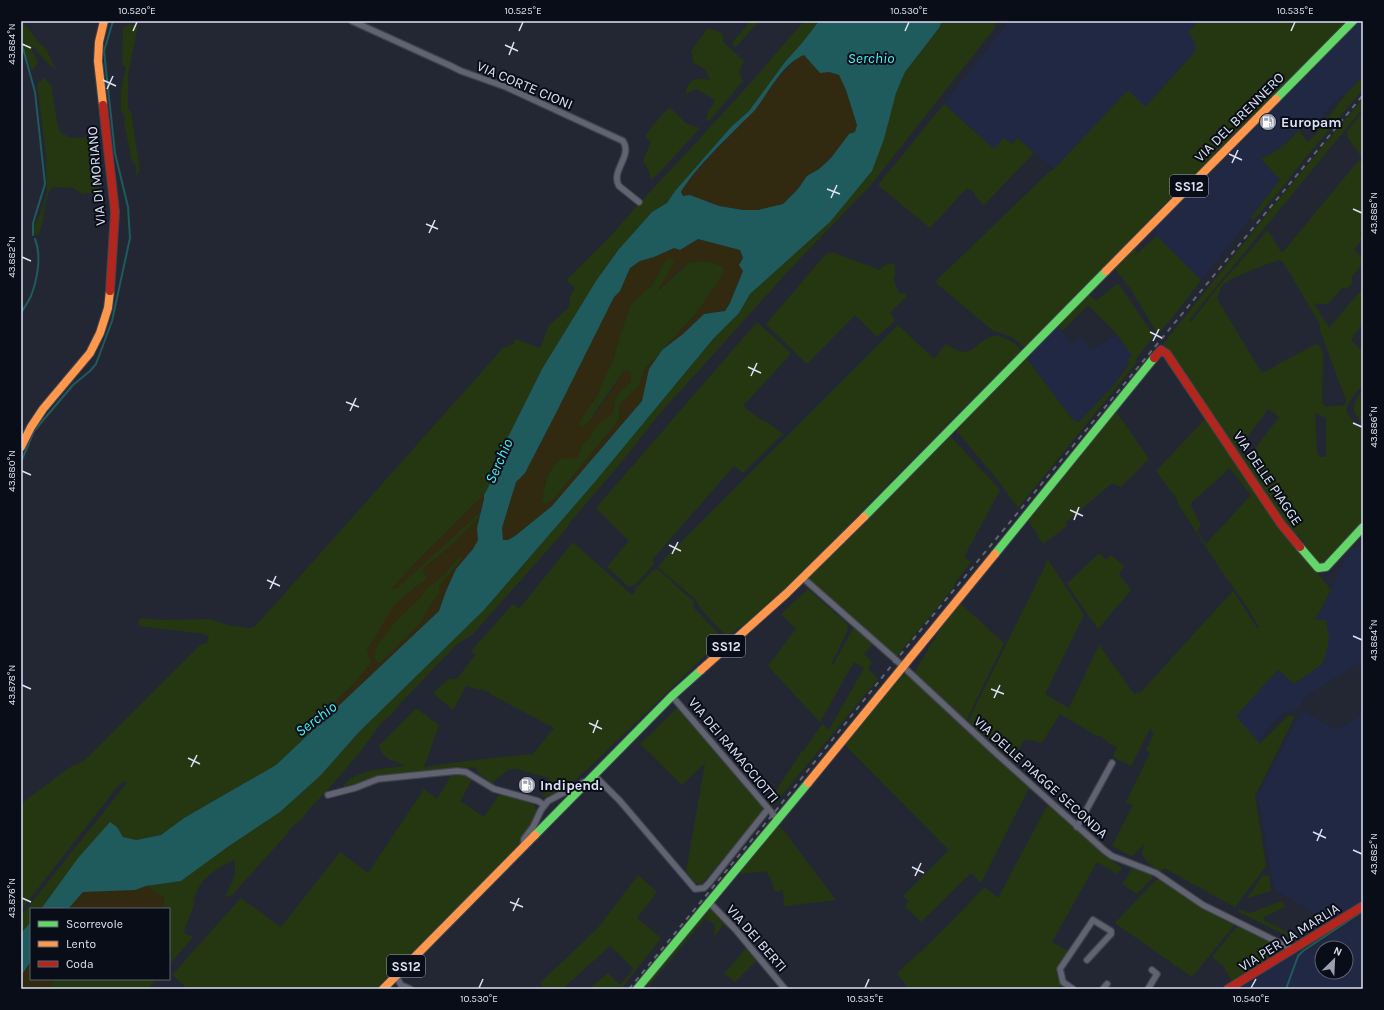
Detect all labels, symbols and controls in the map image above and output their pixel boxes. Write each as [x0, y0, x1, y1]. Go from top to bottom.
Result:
text: 10.520°E [118, 5, 156, 17]
text: 10.525°E [504, 5, 542, 17]
text: 10.530°E [890, 5, 928, 17]
text: 10.535°E [1276, 5, 1314, 17]
text: 43.884°N [6, 23, 18, 65]
water label: Serchio [848, 49, 895, 67]
street label: VIA CORTE CIONI [474, 58, 575, 113]
street label: VIA DEL BRENNERO [1191, 69, 1288, 166]
fuel station icon: Europam [1258, 112, 1278, 132]
place label: Europam [1281, 114, 1341, 131]
street label: VIA DI MORIANO [84, 126, 109, 226]
road number: SS12 [1170, 175, 1208, 197]
text: 43.888°N [1368, 192, 1380, 234]
text: 43.882°N [6, 236, 18, 278]
text: 43.886°N [1368, 406, 1380, 448]
street label: VIA DELLE PIAGGE [1230, 428, 1305, 529]
water label: Serchio [481, 435, 517, 486]
text: 43.880°N [6, 450, 18, 492]
text: 43.884°N [1368, 619, 1380, 661]
road number: SS12 [707, 635, 745, 657]
text: 43.878°N [6, 665, 18, 705]
street label: VIA DEI RAMACCIOTTI [685, 694, 783, 806]
water label: Serchio [292, 697, 341, 740]
street label: VIA DELLE PIAGGE SECONDA [970, 713, 1111, 842]
fuel station icon: Indipend. [517, 775, 537, 795]
place label: Indipend. [540, 777, 602, 794]
text: 43.882°N [1368, 833, 1380, 875]
text: 43.876°N [6, 878, 18, 918]
street label: VIA PER LA MARLIA [1236, 900, 1343, 975]
street label: VIA DEI BERTI [723, 901, 790, 975]
legend [30, 908, 170, 980]
text: Scorrevole [66, 917, 123, 931]
text: Lento [66, 937, 96, 951]
north arrow [1314, 940, 1354, 980]
text: N [1332, 944, 1344, 959]
road number: SS12 [387, 955, 425, 977]
text: Coda [66, 957, 94, 971]
text: 10.530°E [460, 993, 498, 1005]
text: 10.535°E [846, 993, 884, 1005]
text: 10.540°E [1232, 993, 1270, 1005]

